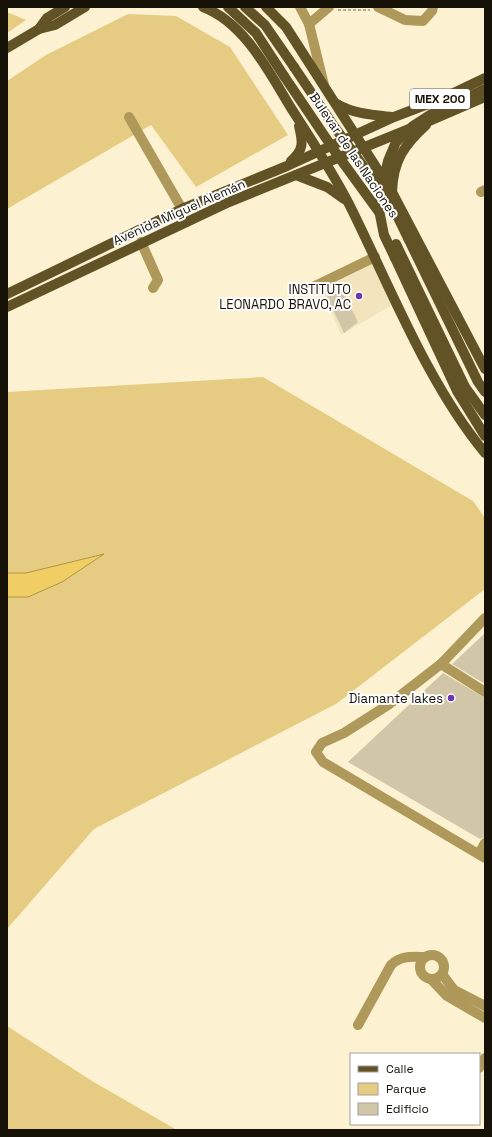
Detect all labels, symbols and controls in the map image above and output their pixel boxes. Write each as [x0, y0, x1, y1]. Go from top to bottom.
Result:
street label: Bulevar de las Naciones [306, 89, 402, 221]
road number: MEX 200 [410, 89, 470, 109]
street label: Avenida Miguel Alemán [110, 175, 248, 249]
place label: INSTITUTO LEONARDO BRAVO, AC [219, 281, 351, 313]
marker: INSTITUTO LEONARDO BRAVO, AC [354, 291, 364, 301]
place label: Diamante lakes [349, 690, 443, 707]
marker: Diamante lakes [446, 693, 456, 703]
legend [350, 1053, 480, 1125]
text: Calle [386, 1061, 414, 1077]
text: Parque [386, 1081, 426, 1097]
text: Edificio [386, 1101, 429, 1117]

